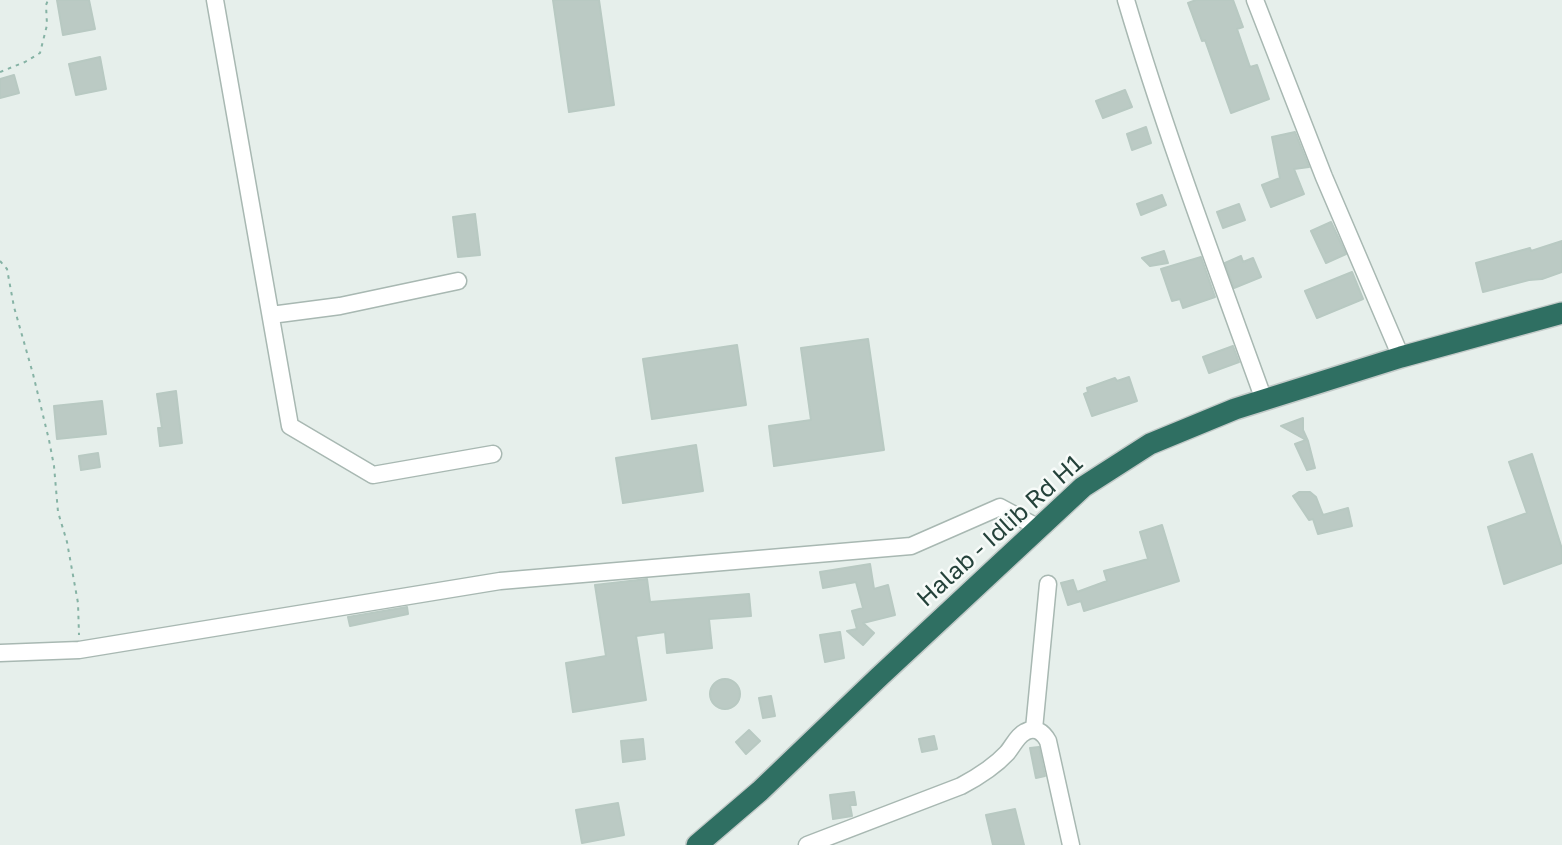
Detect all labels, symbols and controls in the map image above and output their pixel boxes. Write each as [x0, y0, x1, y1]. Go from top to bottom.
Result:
street label: Halab - Idlib Rd H1 [911, 449, 1089, 613]

